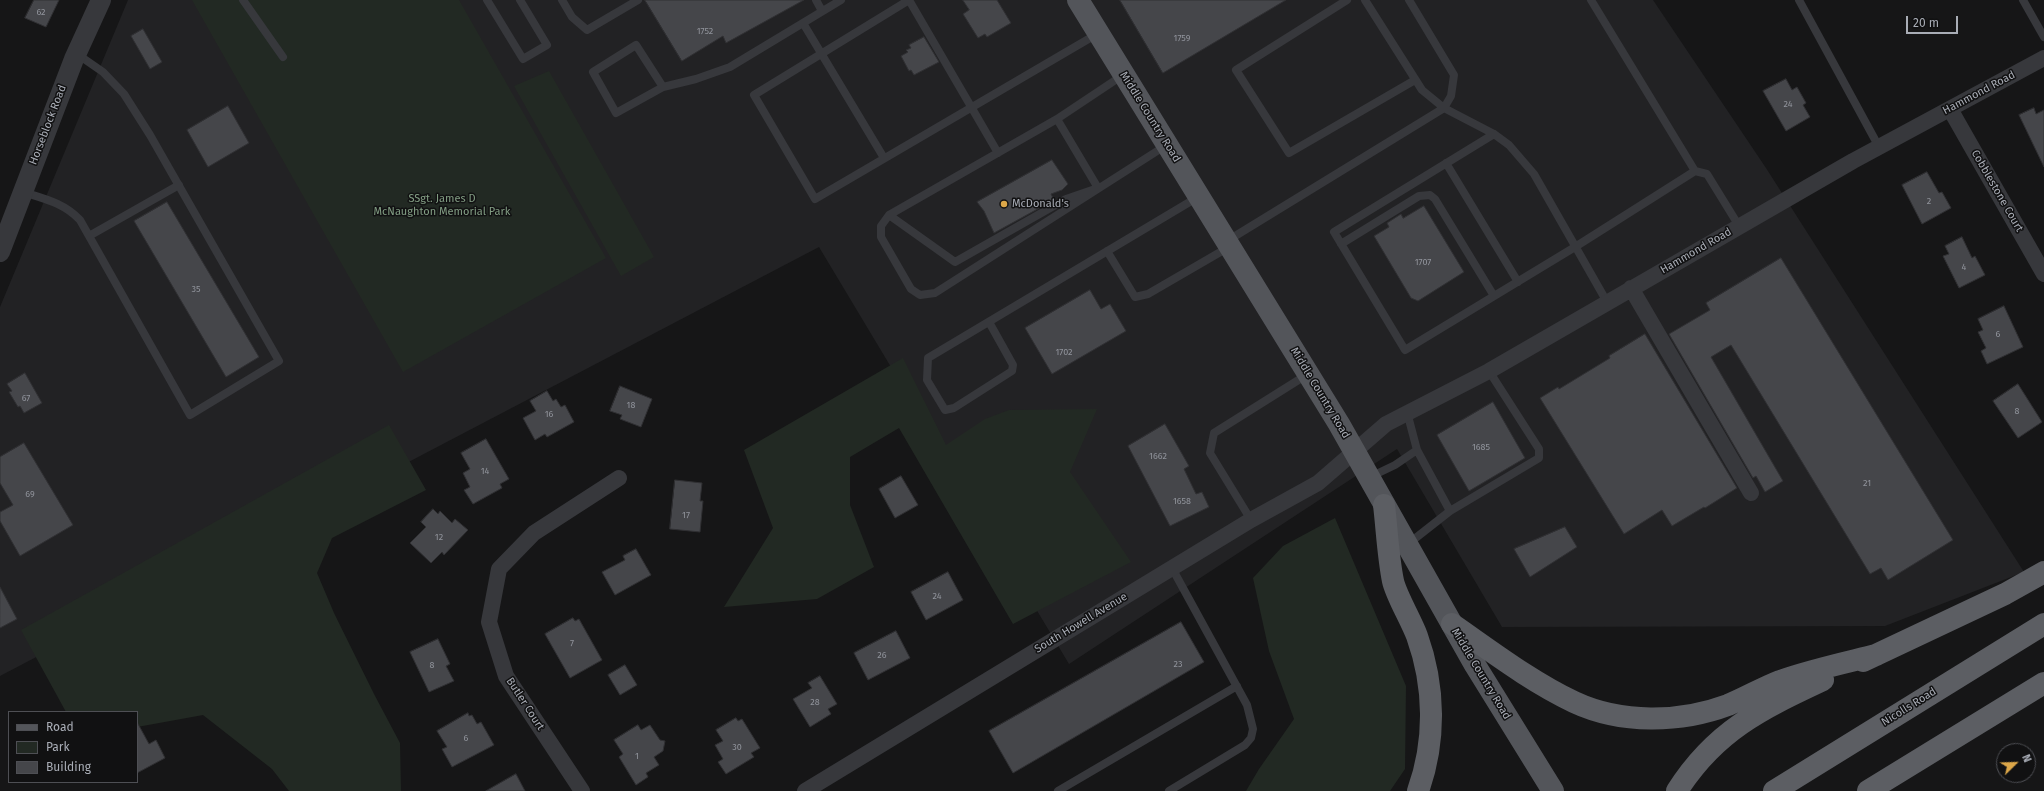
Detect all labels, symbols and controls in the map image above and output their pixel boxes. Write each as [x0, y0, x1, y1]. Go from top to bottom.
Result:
house number: 62 [36, 7, 46, 17]
scale bar [1908, 8, 1960, 34]
text: 20 m [1913, 16, 1939, 30]
house number: 1752 [697, 26, 713, 36]
house number: 1759 [1174, 33, 1190, 43]
street label: Hammond Road [1941, 68, 2017, 118]
street label: Middle Country Road [1117, 69, 1183, 165]
street label: Horseblock Road [27, 83, 69, 167]
house number: 24 [1784, 99, 1792, 109]
street label: Cobblestone Court [1968, 148, 2026, 234]
park label: SSgt. James D McNaughton Memorial Park [374, 192, 510, 218]
house number: 2 [1927, 196, 1931, 206]
place label: McDonald's [1012, 197, 1069, 211]
marker: McDonald's [999, 199, 1009, 209]
street label: Hammond Road [1658, 225, 1734, 277]
house number: 1707 [1415, 257, 1431, 267]
house number: 4 [1962, 262, 1966, 272]
house number: 35 [192, 284, 200, 294]
house number: 6 [1996, 329, 2000, 339]
street label: Middle Country Road [1288, 345, 1352, 441]
house number: 1702 [1055, 347, 1073, 357]
house number: 67 [22, 393, 30, 403]
house number: 18 [627, 400, 635, 410]
house number: 8 [2015, 406, 2019, 416]
house number: 16 [545, 409, 553, 419]
house number: 1685 [1472, 442, 1490, 452]
house number: 1662 [1149, 451, 1167, 461]
house number: 14 [481, 466, 489, 476]
house number: 21 [1863, 478, 1871, 488]
house number: 69 [25, 489, 35, 499]
house number: 1658 [1173, 496, 1191, 506]
house number: 17 [682, 510, 690, 520]
house number: 12 [435, 532, 443, 542]
street label: South Howell Avenue [1032, 590, 1130, 656]
house number: 24 [933, 591, 941, 601]
street label: Middle Country Road [1449, 626, 1513, 722]
house number: 7 [570, 638, 574, 648]
house number: 26 [877, 650, 887, 660]
house number: 23 [1174, 659, 1182, 669]
house number: 8 [430, 660, 434, 670]
street label: Butler Court [503, 675, 547, 733]
street label: Nicolls Road [1879, 685, 1939, 729]
house number: 28 [810, 697, 820, 707]
legend [8, 711, 138, 783]
text: Road [46, 720, 74, 734]
house number: 6 [464, 733, 468, 743]
text: Park [46, 740, 70, 754]
house number: 30 [732, 742, 742, 752]
north arrow [1996, 743, 2036, 783]
house number: 1 [635, 751, 639, 761]
text: N [2019, 753, 2034, 764]
text: Building [46, 760, 91, 774]

